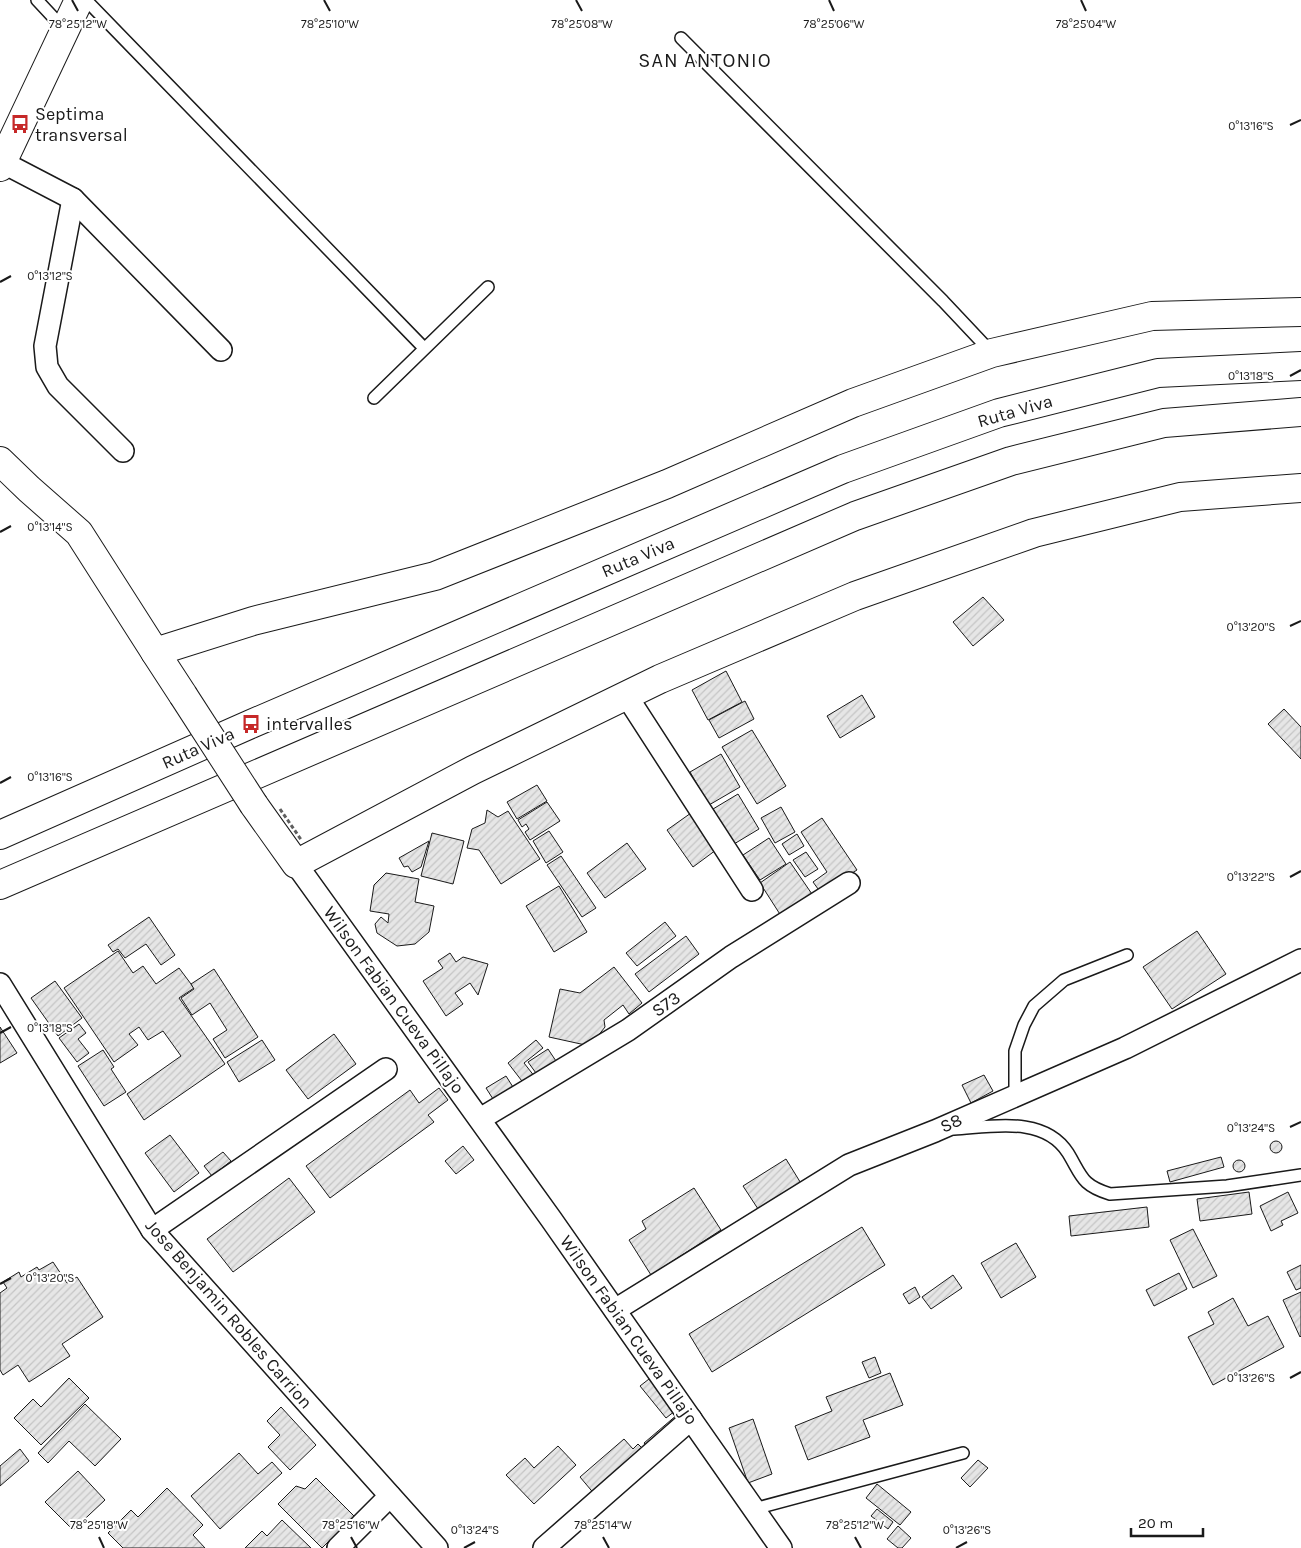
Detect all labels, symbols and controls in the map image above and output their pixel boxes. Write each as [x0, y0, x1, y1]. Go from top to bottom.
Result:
text: 78°25'12"W [49, 17, 107, 31]
text: 78°25'10"W [301, 17, 359, 31]
text: 78°25'08"W [551, 17, 613, 31]
text: 78°25'06"W [804, 17, 865, 31]
text: 78°25'04"W [1056, 17, 1117, 31]
district label: SAN ANTONIO [638, 49, 772, 72]
place label: Septima transversal [35, 103, 128, 146]
bus stop icon: Septima transversal [9, 113, 31, 135]
text: 0°13'16"S [1228, 119, 1274, 133]
text: 0°13'12"S [27, 269, 73, 283]
text: 0°13'18"S [1228, 369, 1274, 383]
street label: Ruta Viva [975, 390, 1055, 432]
text: 0°13'14"S [27, 520, 73, 534]
street label: Ruta Viva [598, 532, 678, 582]
text: 0°13'20"S [1227, 620, 1275, 634]
bus stop icon: intervalles [240, 713, 262, 735]
place label: intervalles [266, 713, 352, 735]
street label: Ruta Viva [158, 722, 238, 774]
text: 0°13'16"S [27, 770, 73, 784]
text: 0°13'22"S [1227, 870, 1275, 884]
street label: Wilson Fabian Cueva Pillajo [319, 902, 469, 1098]
street label: S73 [647, 986, 685, 1022]
text: 0°13'18"S [27, 1021, 73, 1035]
street label: S8 [936, 1108, 966, 1138]
text: 0°13'24"S [1227, 1121, 1275, 1135]
street label: Jose Benjamin Robles Carrion [141, 1215, 317, 1413]
street label: Wilson Fabian Cueva Pillajo [555, 1231, 703, 1429]
text: 0°13'20"S [26, 1271, 74, 1285]
text: 0°13'26"S [1227, 1371, 1275, 1385]
scale bar [1131, 1506, 1204, 1538]
text: 20 m [1138, 1514, 1173, 1532]
text: 78°25'18"W [70, 1518, 128, 1532]
text: 78°25'16"W [322, 1518, 380, 1532]
text: 78°25'14"W [574, 1518, 632, 1532]
text: 78°25'12"W [826, 1518, 884, 1532]
text: 0°13'24"S [451, 1523, 499, 1537]
text: 0°13'26"S [943, 1523, 991, 1537]

